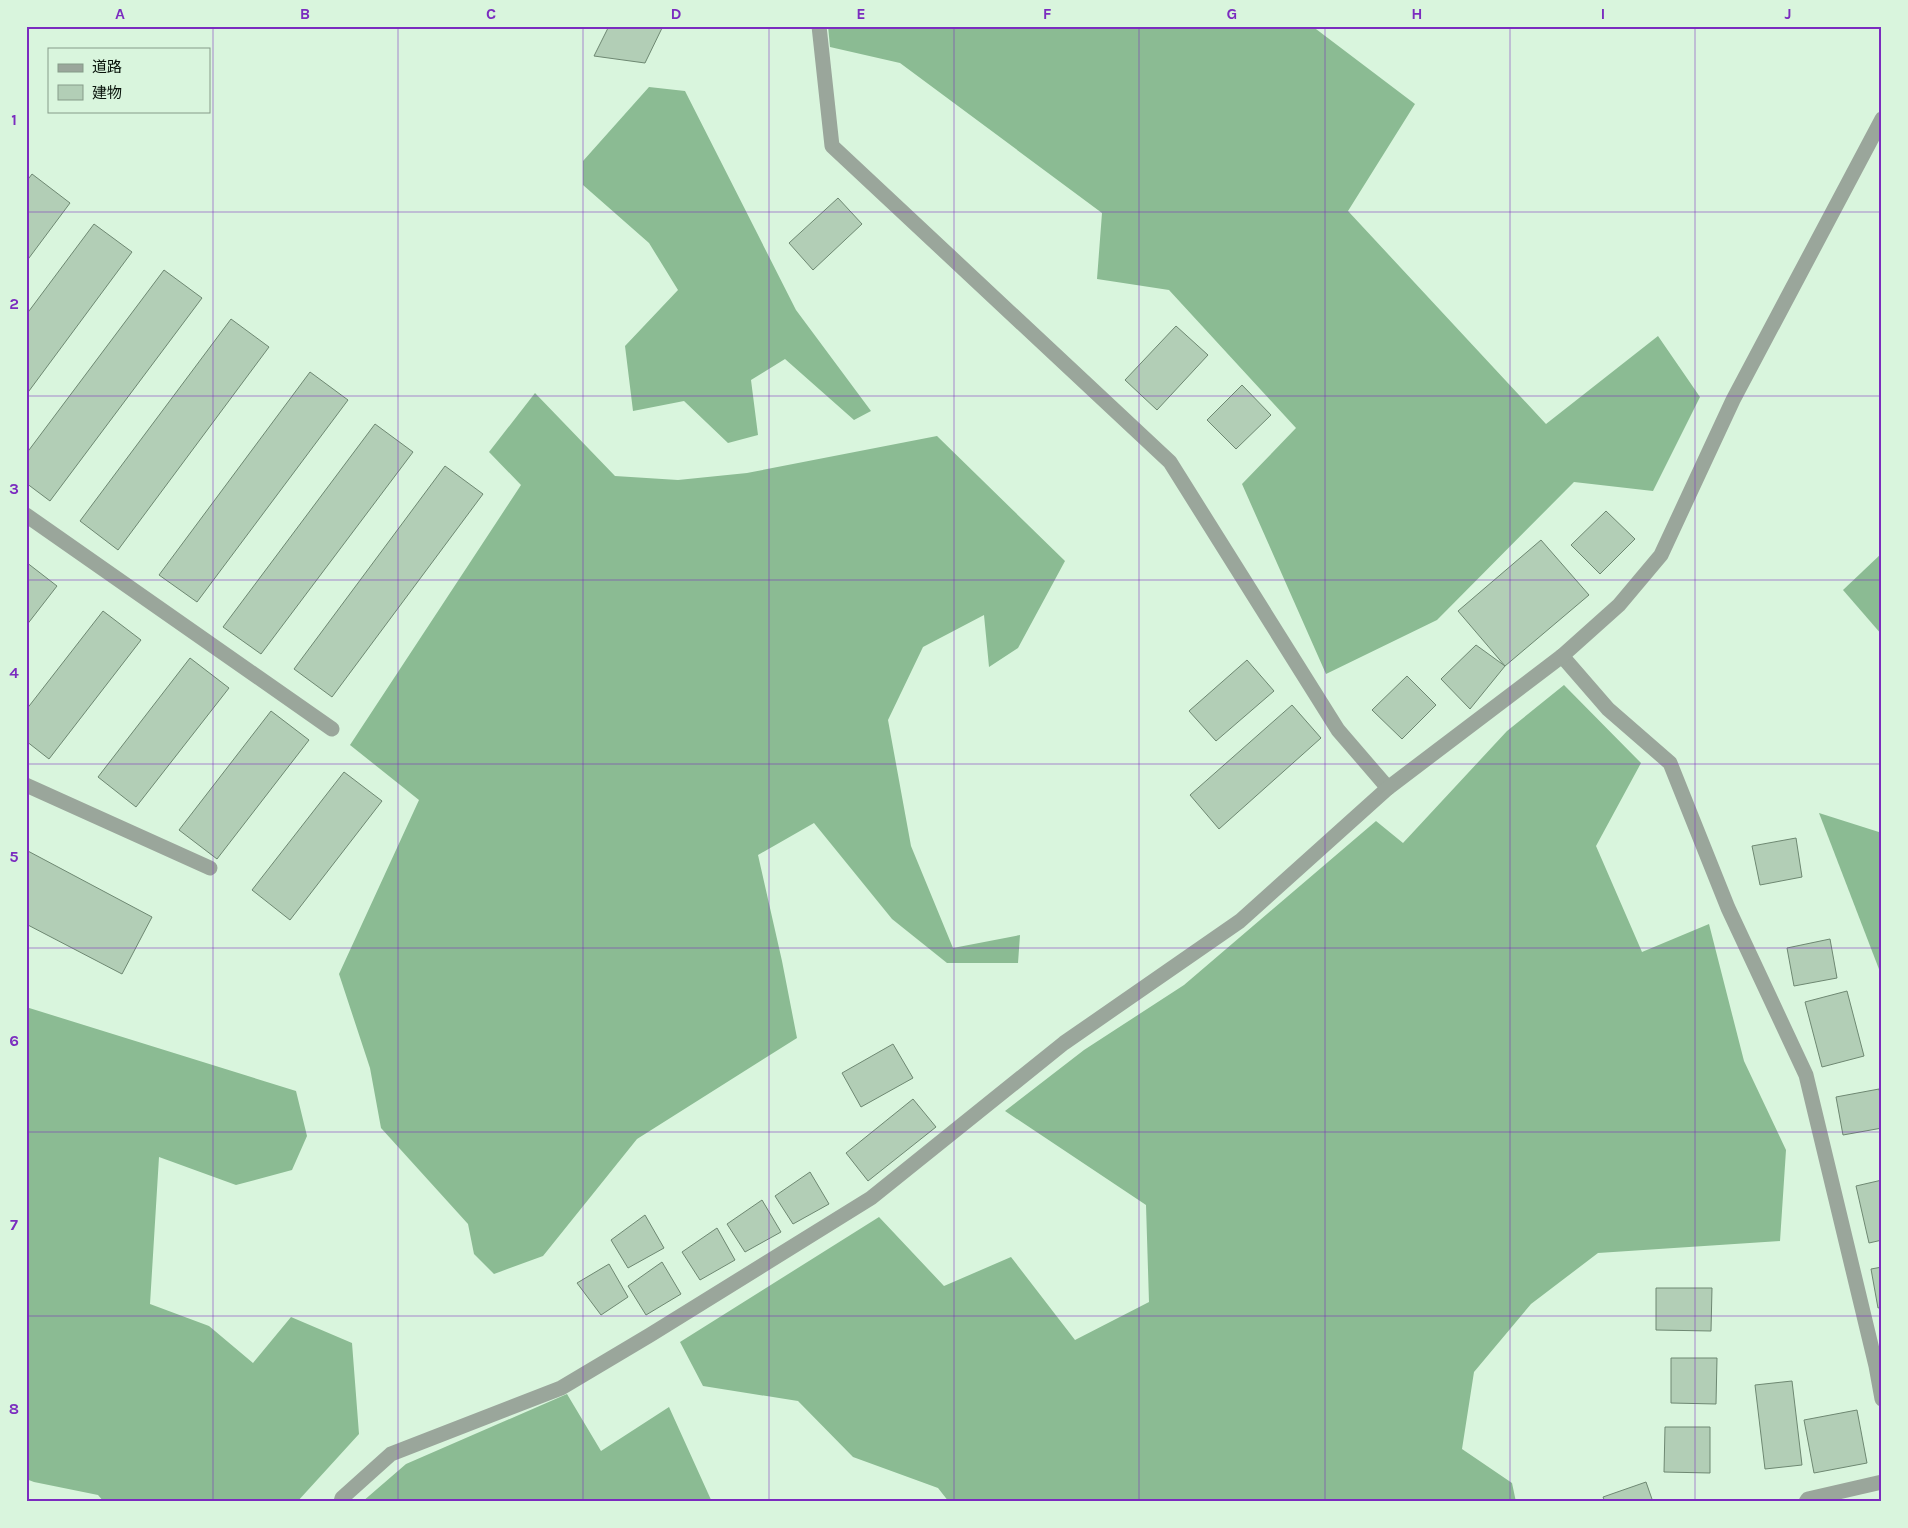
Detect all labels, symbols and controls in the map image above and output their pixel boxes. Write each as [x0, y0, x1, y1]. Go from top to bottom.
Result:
text: A [115, 4, 125, 23]
text: B [300, 4, 310, 23]
text: C [486, 4, 496, 23]
text: D [671, 4, 682, 23]
text: E [856, 4, 866, 23]
text: F [1043, 4, 1052, 23]
text: G [1227, 4, 1237, 23]
text: H [1411, 4, 1423, 23]
text: I [1601, 4, 1605, 23]
text: J [1784, 4, 1792, 23]
legend [48, 48, 210, 112]
text: 道路 [92, 58, 122, 76]
text: 建物 [92, 84, 122, 102]
text: 1 [11, 110, 17, 129]
text: 2 [9, 294, 19, 313]
text: 3 [9, 479, 19, 498]
text: 4 [9, 663, 19, 682]
text: 5 [9, 847, 19, 866]
text: 6 [9, 1031, 19, 1050]
text: 7 [10, 1215, 18, 1234]
text: 8 [9, 1399, 19, 1418]

